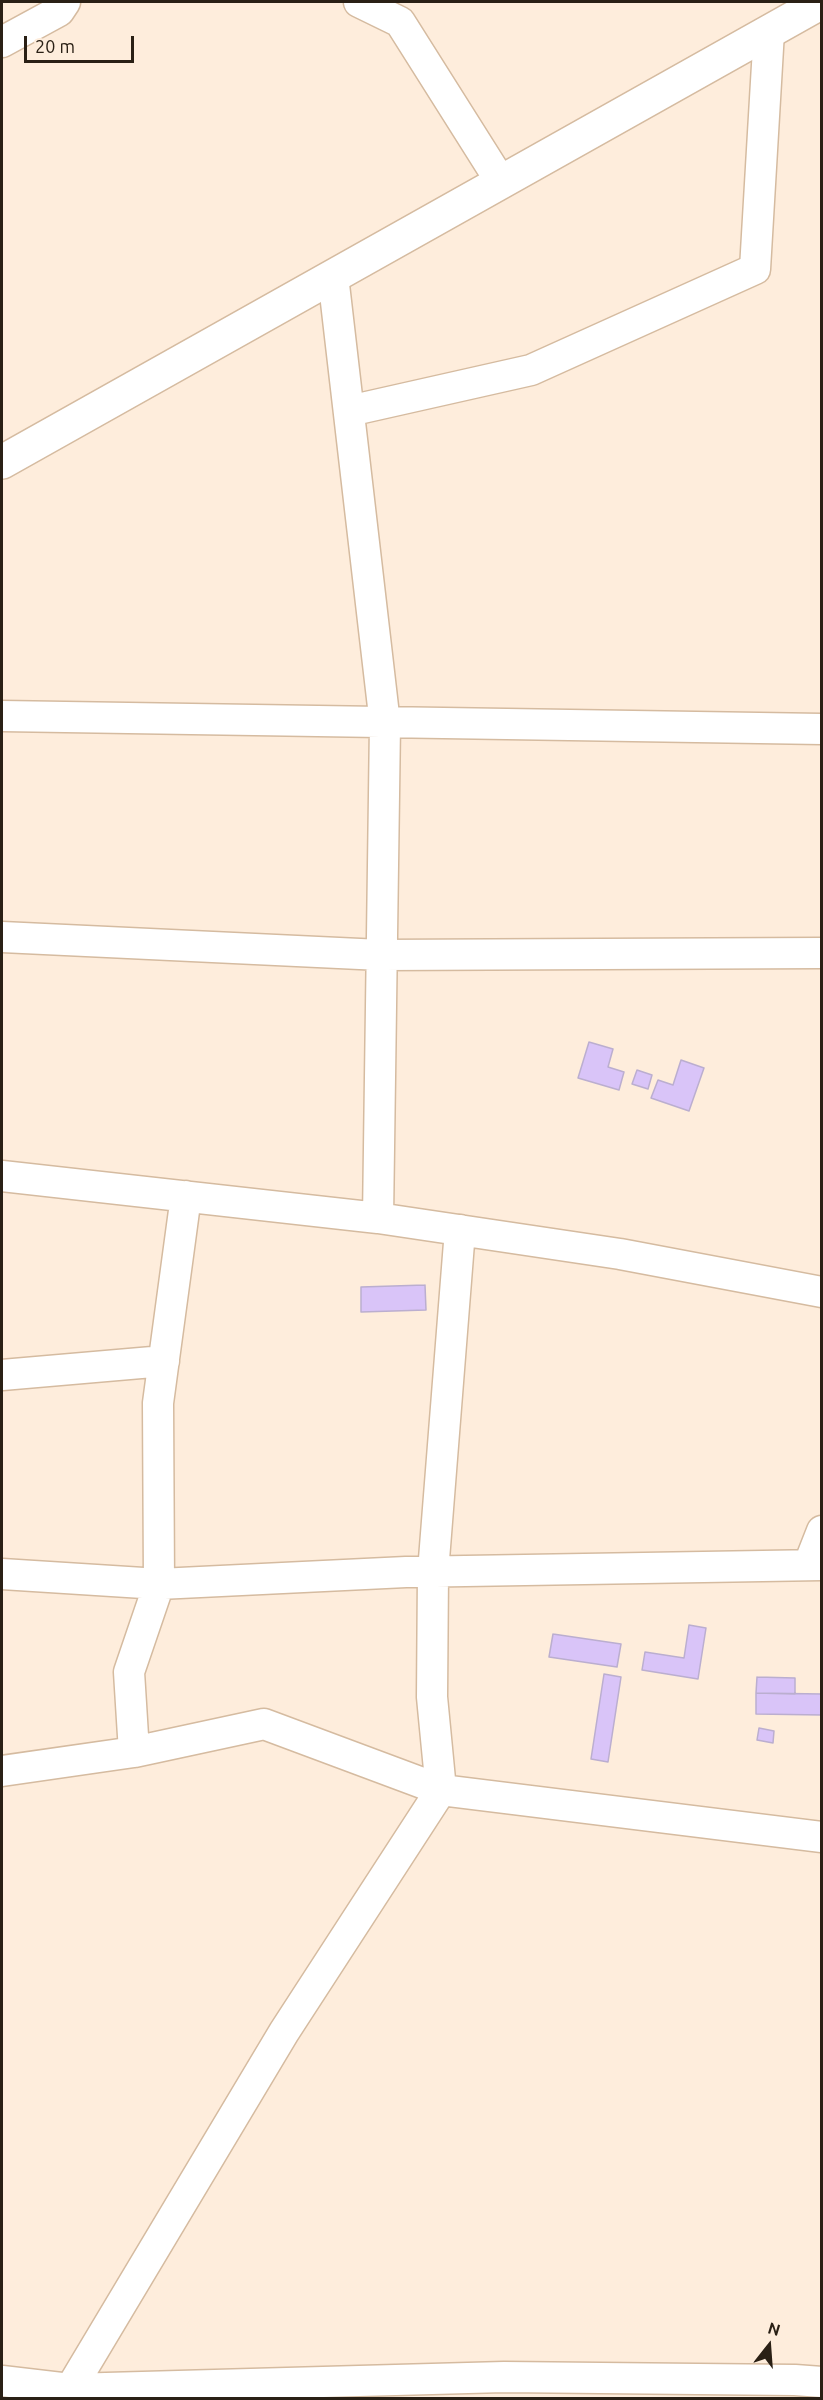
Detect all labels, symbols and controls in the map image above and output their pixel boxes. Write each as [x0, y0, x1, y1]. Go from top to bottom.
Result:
scale bar [27, 24, 136, 62]
text: 20 m [35, 36, 75, 56]
north arrow [739, 2316, 799, 2376]
text: N [766, 2318, 783, 2339]

